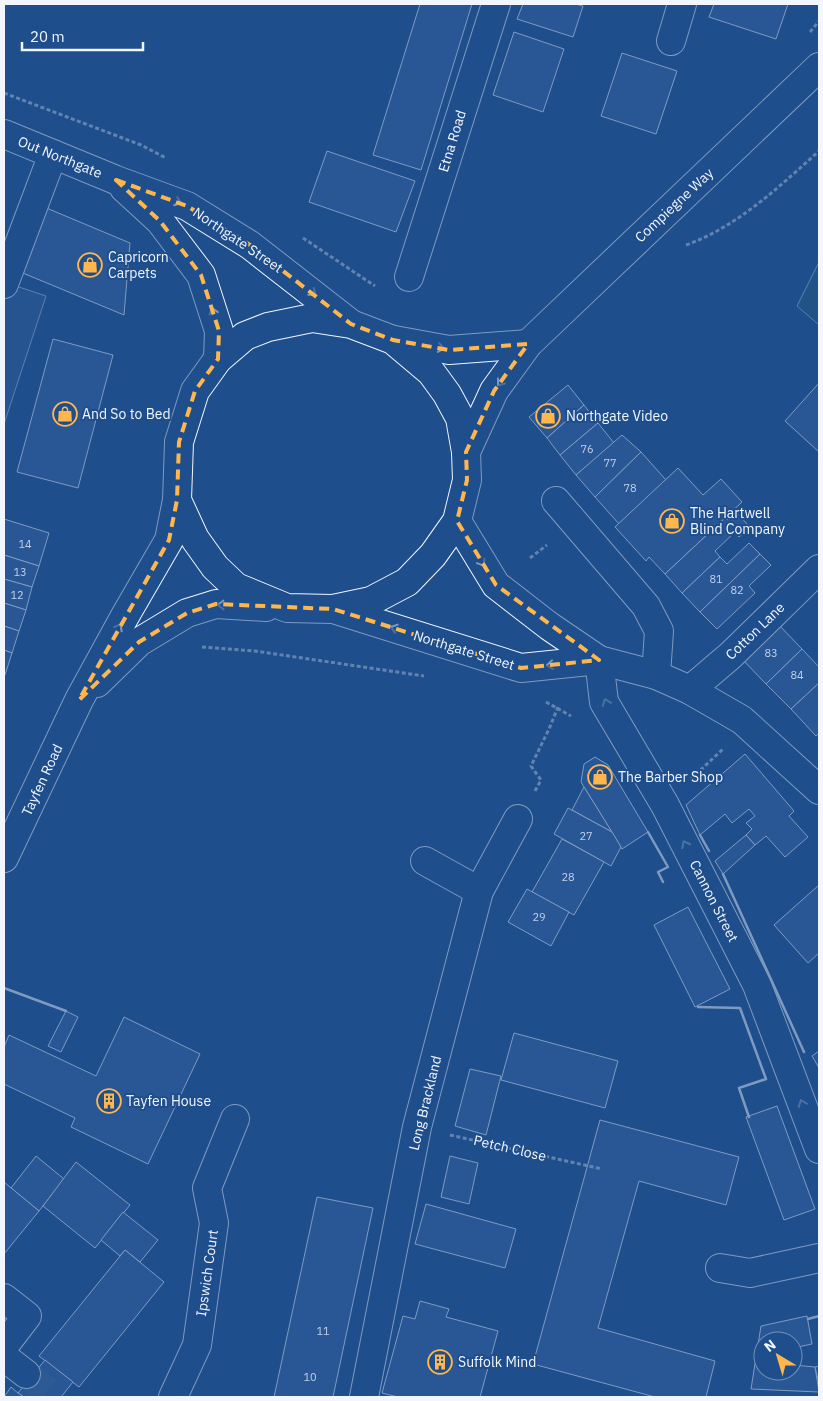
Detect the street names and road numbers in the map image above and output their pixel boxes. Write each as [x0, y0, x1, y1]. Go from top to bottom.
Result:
street label: Etna Road [434, 108, 470, 174]
street label: Out Northgate [15, 132, 105, 182]
street label: Compiegne Way [631, 164, 717, 246]
street label: Northgate Street [189, 203, 287, 277]
street label: Cotton Lane [722, 598, 789, 664]
street label: Northgate Street [411, 626, 517, 674]
street label: Tayfen Road [18, 741, 66, 819]
street label: Cannon Street [686, 857, 742, 945]
street label: Long Brackland [405, 1054, 445, 1152]
street label: Petch Close [472, 1131, 548, 1165]
street label: Ipswich Court [192, 1228, 222, 1318]

